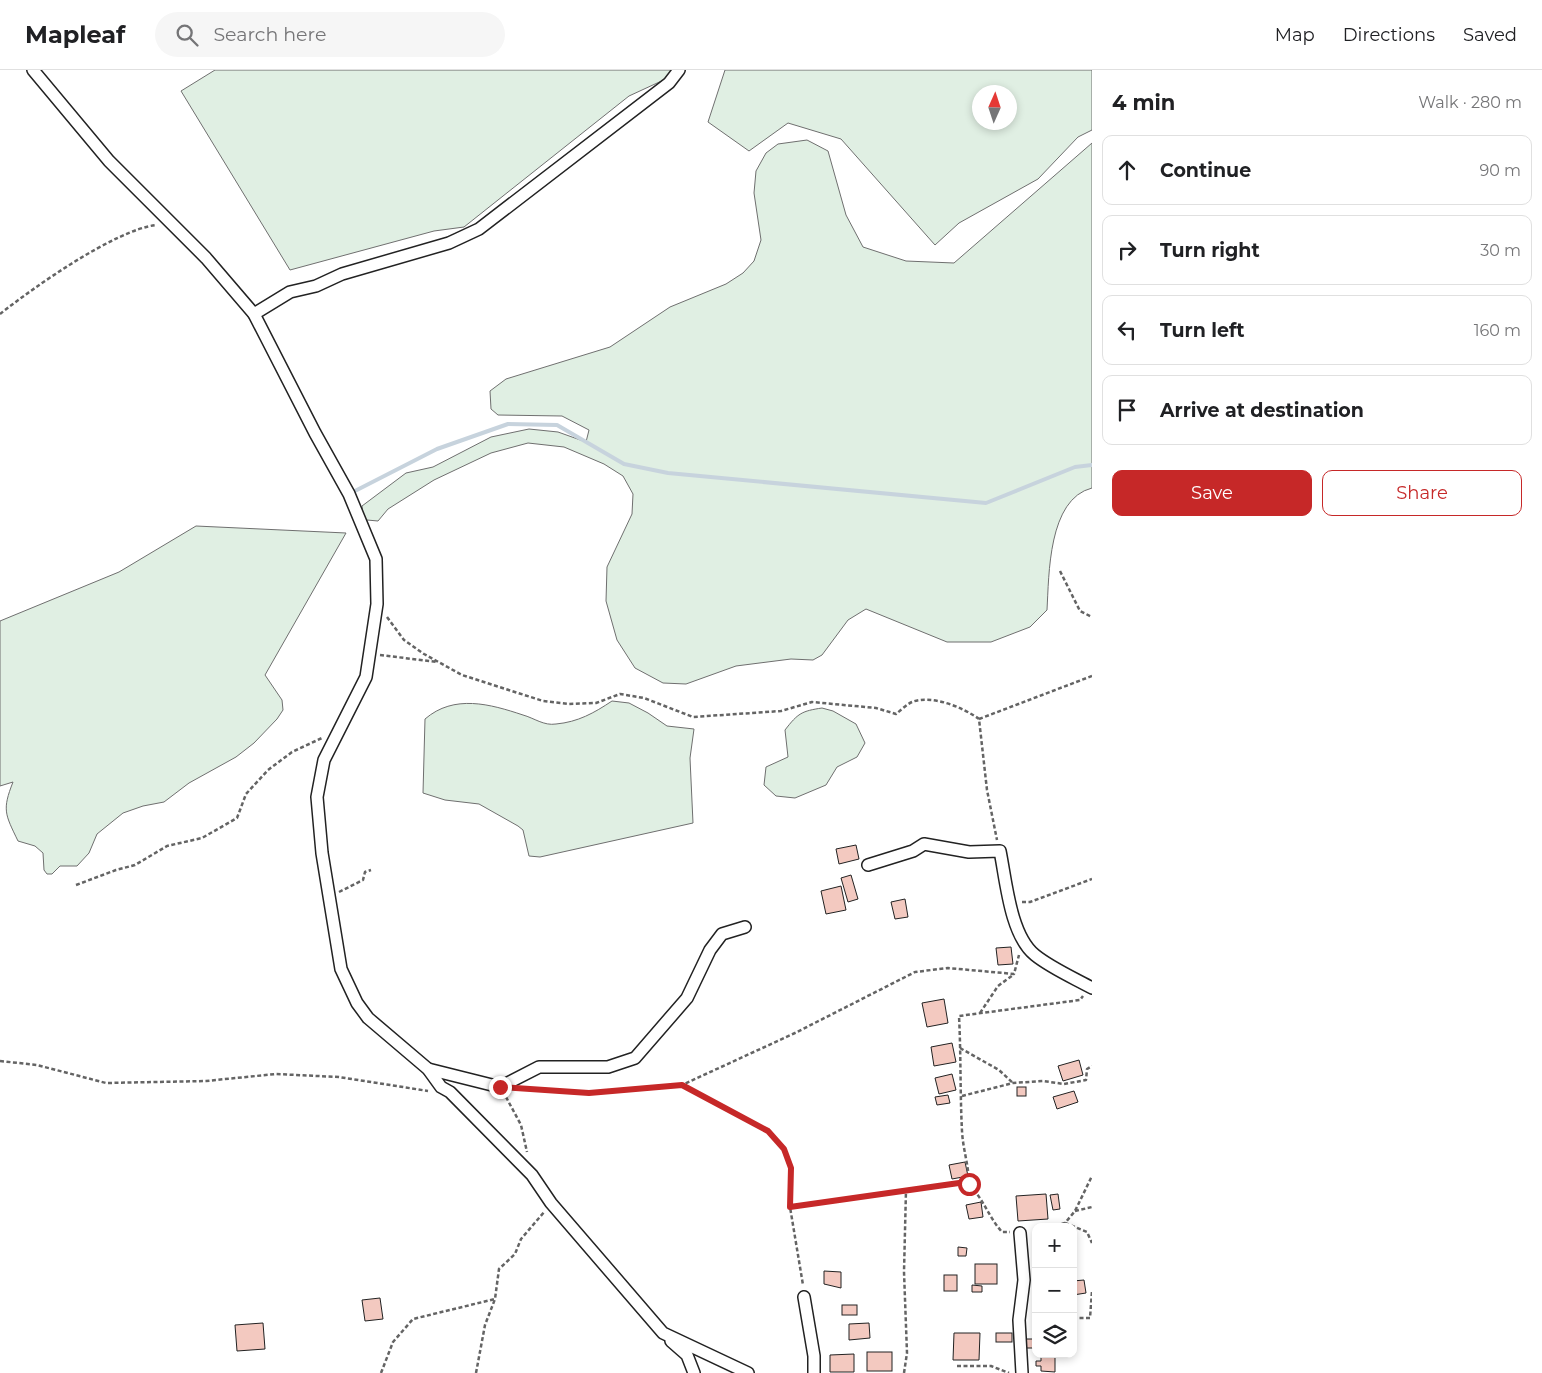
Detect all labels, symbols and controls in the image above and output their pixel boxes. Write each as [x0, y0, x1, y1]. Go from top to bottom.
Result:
search box [155, 12, 505, 57]
text: Mapleaf [25, 20, 125, 49]
icon: search [173, 21, 201, 49]
text: Search here [213, 23, 326, 46]
text: Map [1275, 24, 1315, 46]
text: Directions [1343, 24, 1435, 46]
text: Saved [1463, 24, 1517, 46]
north arrow [972, 85, 1017, 130]
text: 4 min [1112, 90, 1175, 115]
text: Walk · 280 m [1418, 93, 1522, 112]
icon: ahead [1113, 156, 1141, 184]
text: Continue [1160, 159, 1251, 182]
text: 90 m [1479, 161, 1521, 180]
icon: right [1113, 236, 1141, 264]
text: Turn right [1160, 239, 1260, 262]
text: 30 m [1480, 241, 1521, 260]
icon: left [1113, 316, 1141, 344]
text: Turn left [1160, 319, 1245, 342]
text: 160 m [1474, 321, 1521, 340]
icon: arrive [1113, 396, 1141, 424]
text: Arrive at destination [1160, 399, 1364, 422]
button: Save [1112, 470, 1312, 516]
button: Share [1322, 470, 1522, 516]
route end [489, 1076, 512, 1099]
route start [958, 1173, 981, 1196]
map controls [1032, 1223, 1077, 1358]
button: + [1032, 1223, 1077, 1268]
button: − [1032, 1268, 1077, 1313]
button: layers [1032, 1313, 1077, 1358]

